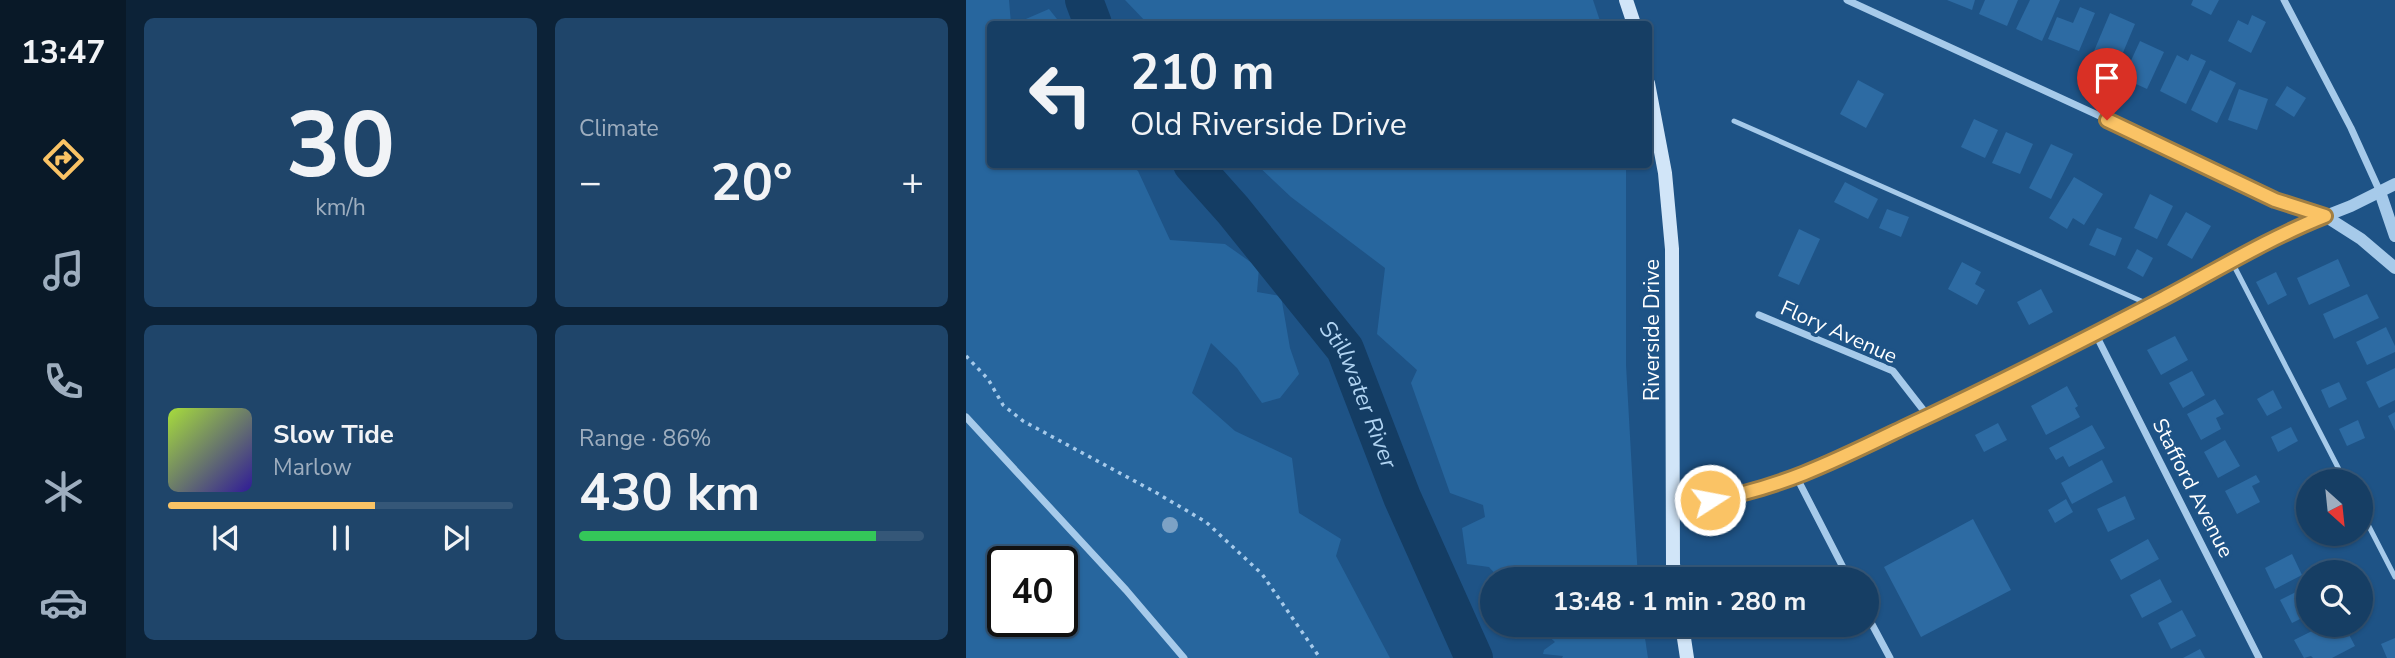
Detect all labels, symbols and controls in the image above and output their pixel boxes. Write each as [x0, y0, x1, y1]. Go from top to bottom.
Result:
text: 13:47 [21, 31, 105, 74]
text: 210 m [1130, 39, 1274, 106]
pin [2077, 48, 2137, 120]
icon: left [1015, 49, 1106, 140]
icon: arrive [2088, 59, 2126, 97]
text: 30 [286, 84, 395, 208]
text: Old Riverside Drive [1130, 103, 1407, 146]
text: Climate [579, 113, 659, 144]
icon: directions [39, 135, 88, 184]
text: 20° [710, 147, 793, 218]
text: − [579, 157, 602, 208]
text: + [901, 157, 924, 208]
text: km/h [315, 192, 366, 223]
icon: music [39, 246, 88, 295]
street label: Riverside Drive [1638, 259, 1666, 401]
street label: Flory Avenue [1776, 294, 1902, 370]
water label: Stillwater River [1312, 314, 1405, 473]
icon: phone [39, 357, 88, 406]
street label: Stafford Avenue [2146, 414, 2240, 562]
text: Slow Tide [273, 417, 394, 452]
text: Range · 86% [579, 423, 711, 454]
text: Marlow [273, 452, 352, 483]
text: 430 km [579, 457, 760, 528]
position arrow [1673, 463, 1747, 537]
icon: climate [39, 467, 88, 516]
north arrow [2296, 469, 2373, 546]
map controls [2296, 469, 2373, 637]
icon: previous [207, 519, 245, 557]
icon: pause [322, 519, 360, 557]
icon: next [437, 519, 475, 557]
speed limit sign: 40 [987, 546, 1078, 637]
button: search [2296, 560, 2373, 637]
icon: car [39, 578, 88, 627]
text: 13:48 · 1 min · 280 m [1553, 584, 1806, 619]

